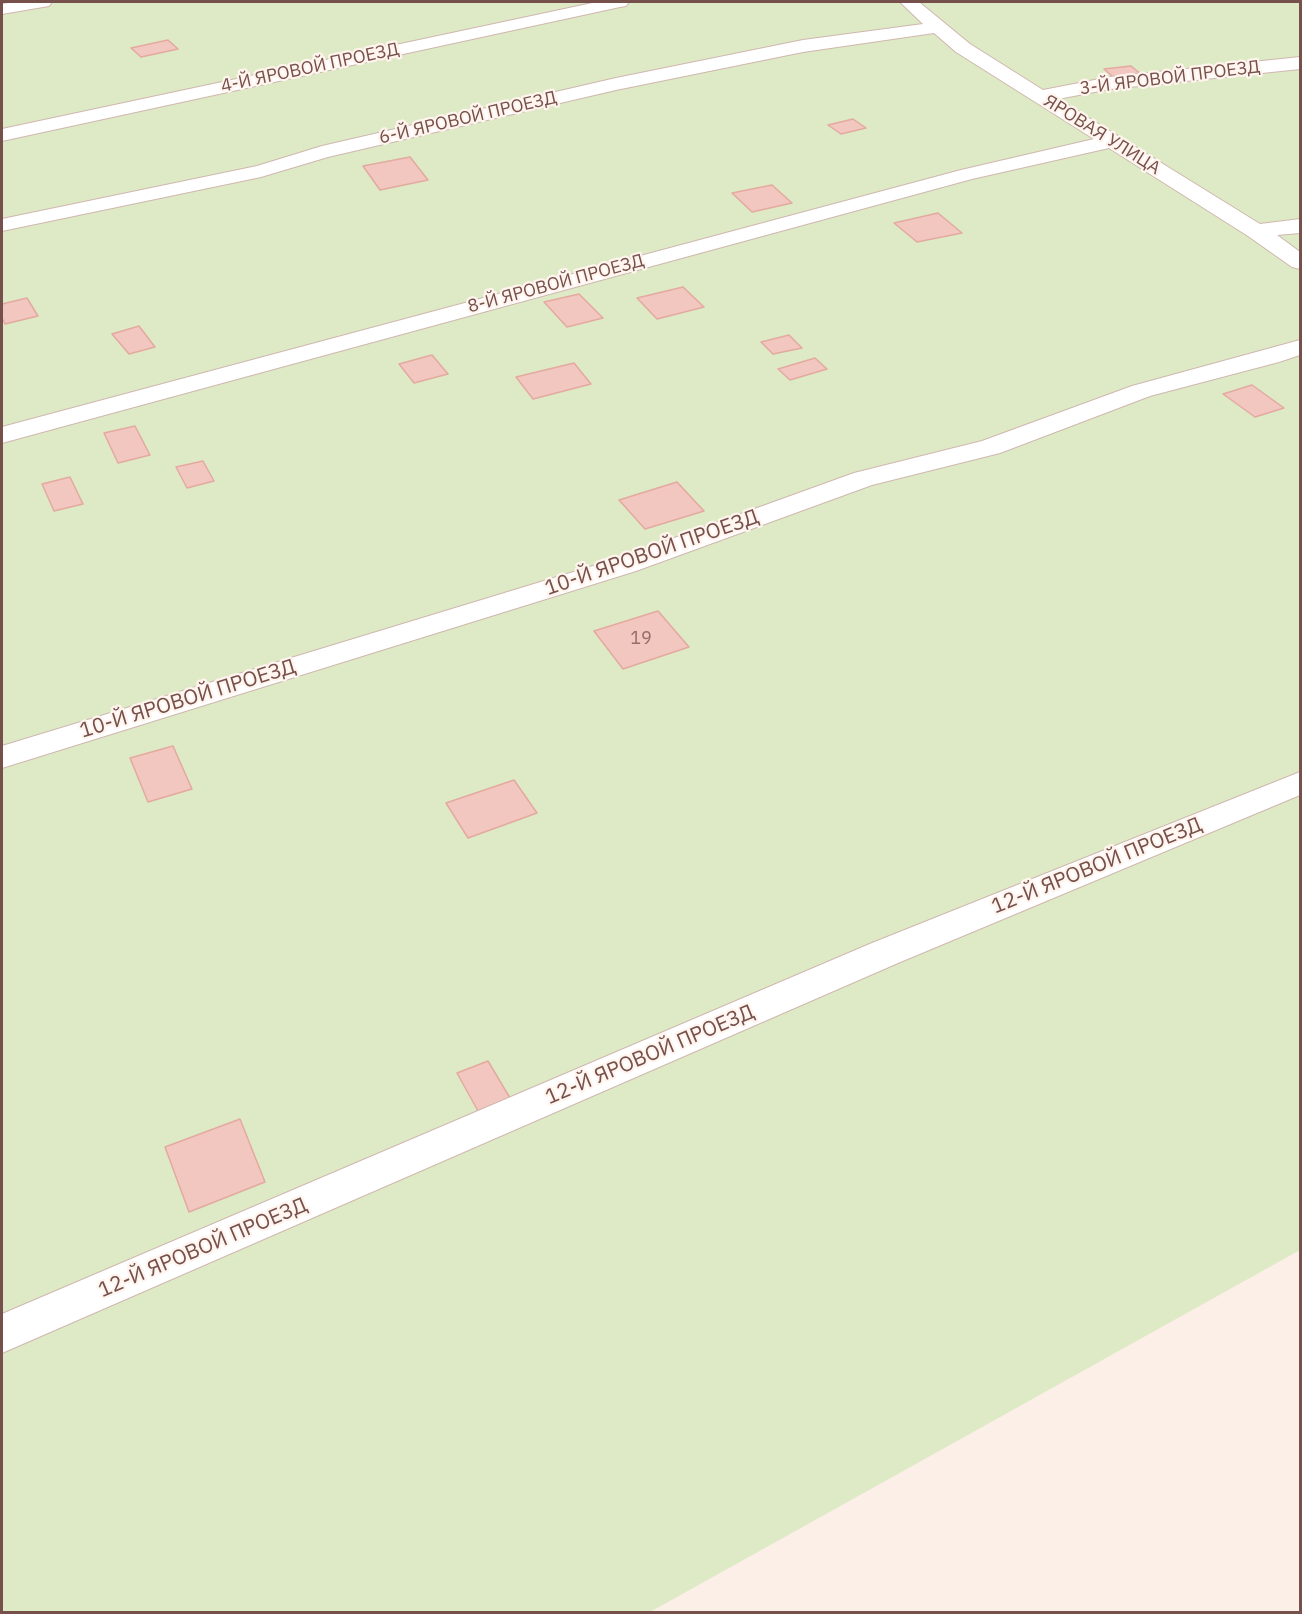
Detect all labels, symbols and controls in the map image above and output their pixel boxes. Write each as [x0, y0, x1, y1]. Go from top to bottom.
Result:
street label: 4-Й ЯРОВОЙ ПРОЕЗД [219, 39, 401, 97]
street label: 3-Й ЯРОВОЙ ПРОЕЗД [1078, 56, 1262, 100]
street label: 6-Й ЯРОВОЙ ПРОЕЗД [377, 87, 559, 149]
street label: ЯРОВАЯ УЛИЦА [1040, 90, 1164, 180]
street label: 8-Й ЯРОВОЙ ПРОЕЗД [465, 250, 647, 318]
street label: 10-Й ЯРОВОЙ ПРОЕЗД [542, 505, 762, 601]
house number: 19 [630, 628, 652, 650]
street label: 10-Й ЯРОВОЙ ПРОЕЗД [77, 654, 299, 744]
street label: 12-Й ЯРОВОЙ ПРОЕЗД [988, 812, 1206, 920]
street label: 12-Й ЯРОВОЙ ПРОЕЗД [542, 1000, 758, 1110]
street label: 12-Й ЯРОВОЙ ПРОЕЗД [95, 1193, 311, 1303]

